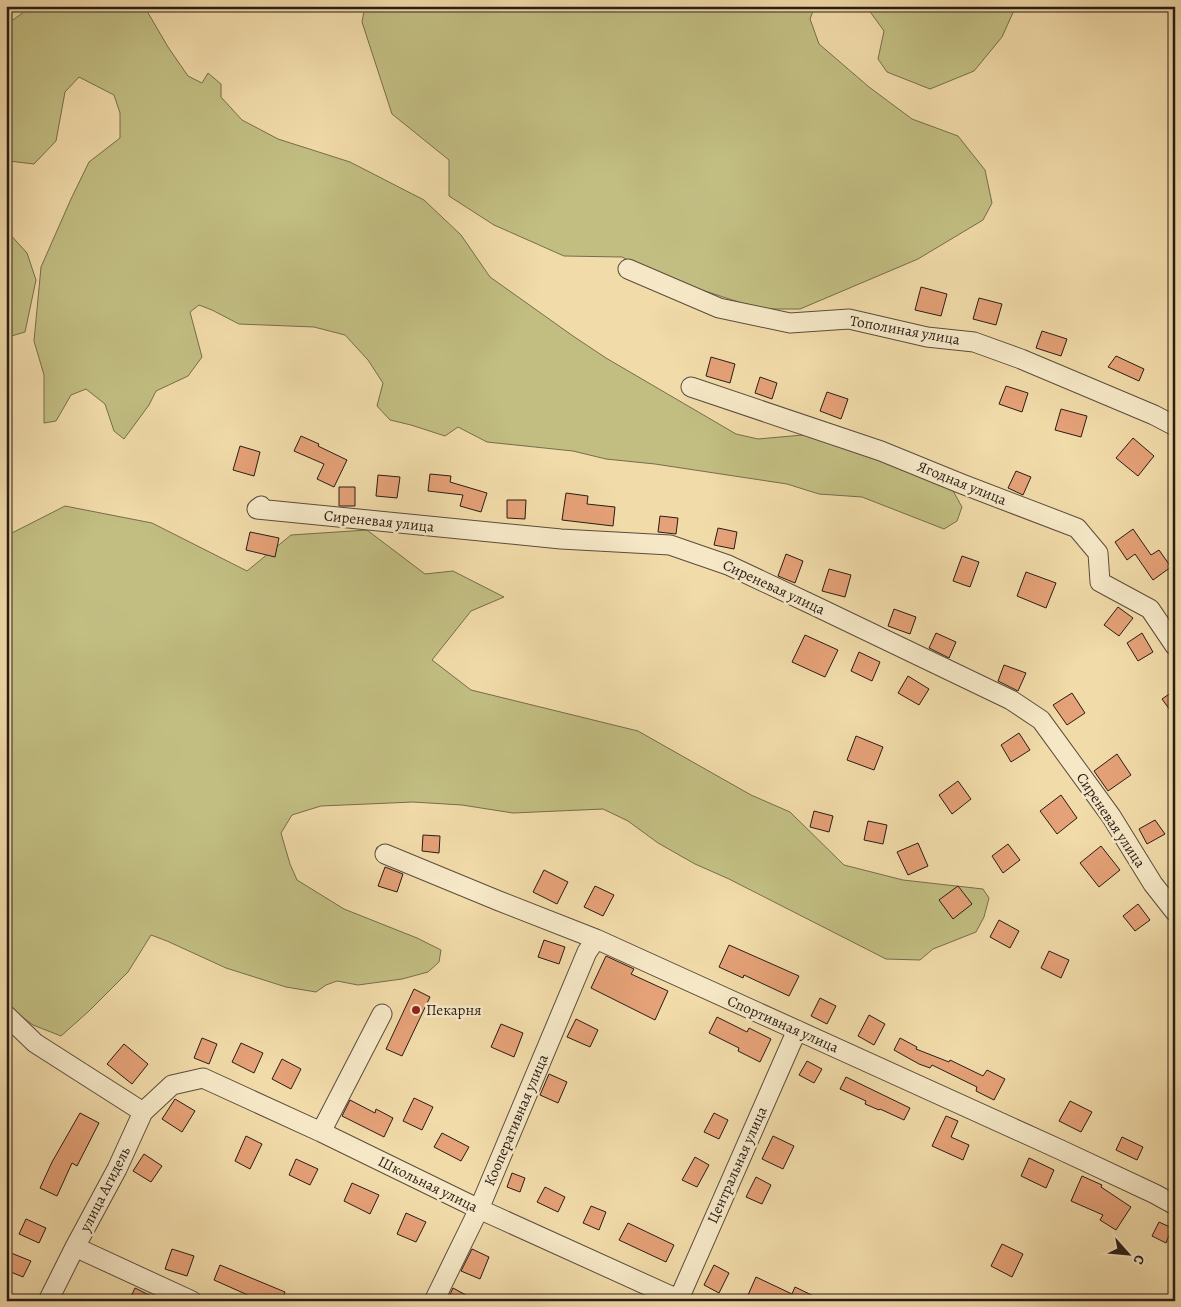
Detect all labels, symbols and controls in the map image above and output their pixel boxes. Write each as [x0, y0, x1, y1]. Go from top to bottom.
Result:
street label: Тополиная улица [848, 310, 962, 350]
street label: Ягодная улица [914, 456, 1010, 510]
street label: Сиреневая улица [323, 505, 435, 537]
street label: Сиреневая улица [720, 555, 828, 619]
street label: Сиреневая улица [1072, 769, 1150, 872]
street label: Спортивная улица [724, 990, 842, 1058]
place label: Пекарня [426, 1000, 481, 1020]
marker: Пекарня [410, 1004, 422, 1016]
street label: Кооперативная улица [479, 1051, 553, 1189]
street label: Центральная улица [702, 1103, 772, 1227]
street label: улица Агидель [75, 1143, 135, 1236]
street label: Школьная улица [375, 1151, 481, 1217]
north arrow [1104, 1230, 1154, 1280]
text: С [1129, 1252, 1150, 1268]

